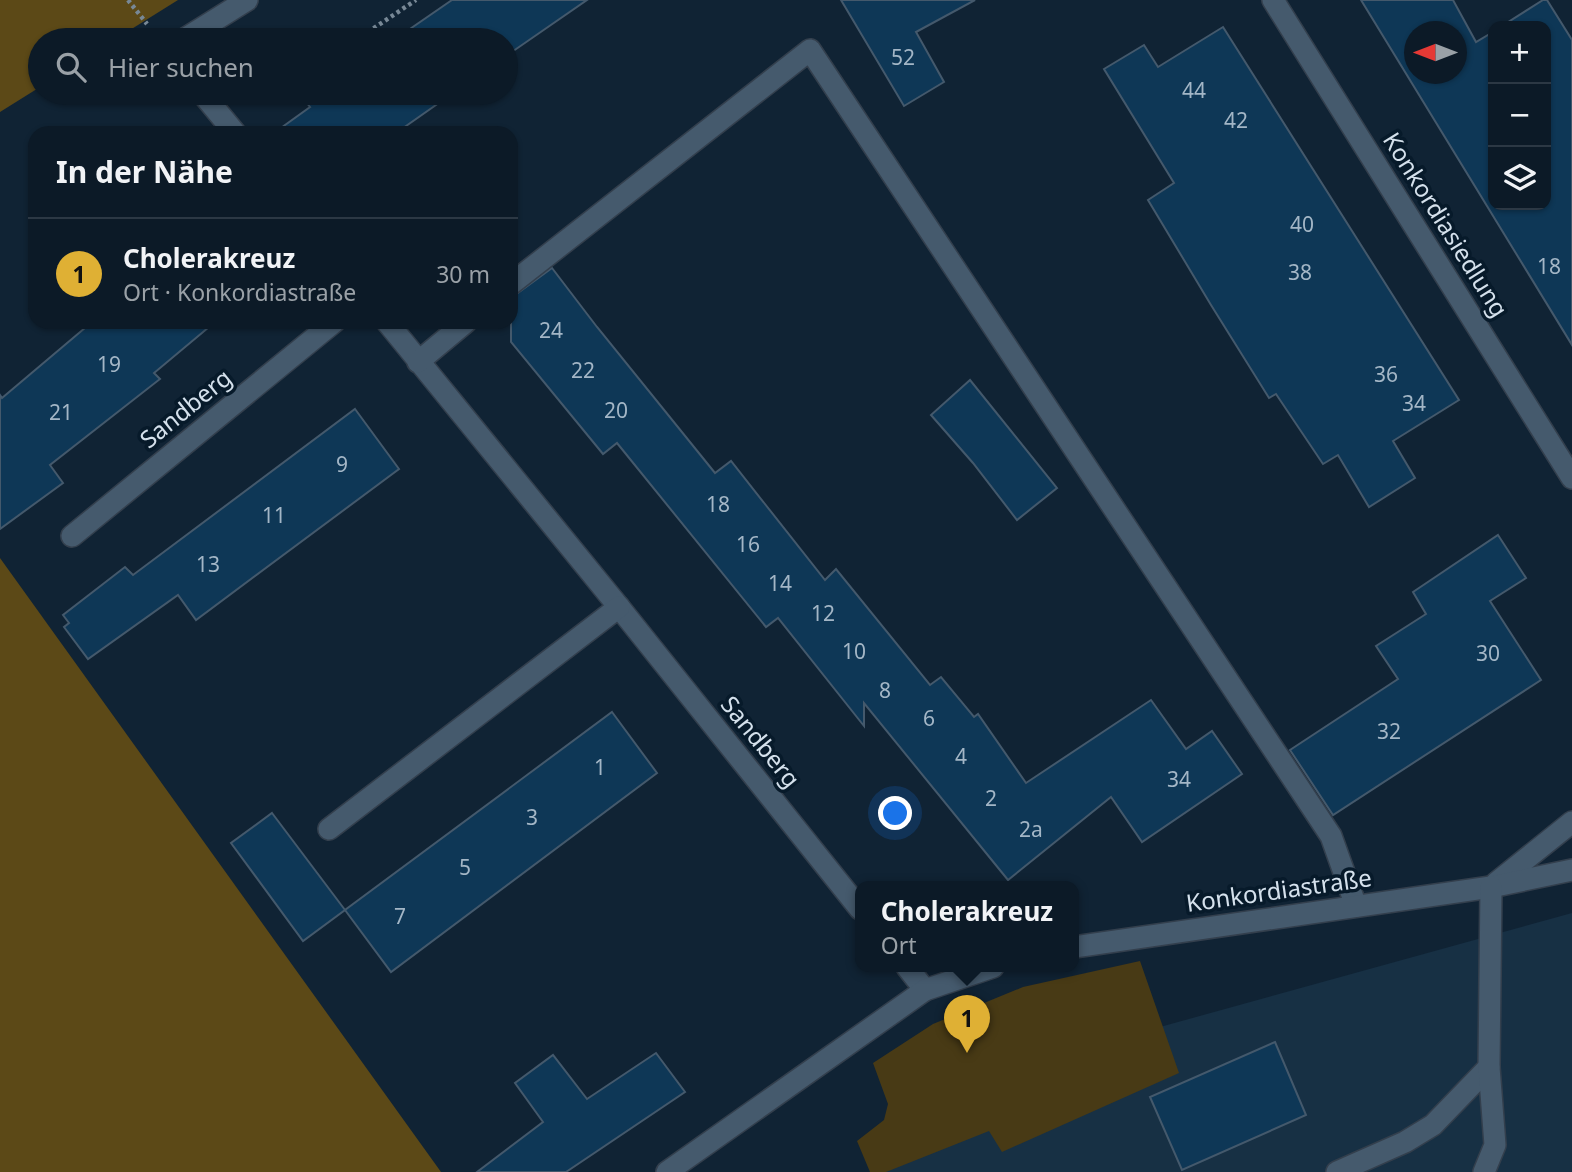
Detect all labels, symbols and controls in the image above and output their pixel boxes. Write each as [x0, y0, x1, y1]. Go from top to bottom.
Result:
north arrow [1404, 21, 1467, 84]
map controls [1488, 21, 1551, 210]
button: + [1488, 21, 1551, 84]
search box [28, 28, 518, 105]
house number: 52 [891, 43, 915, 71]
icon: search [52, 48, 90, 86]
text: Hier suchen [108, 49, 254, 85]
house number: 44 [1182, 76, 1206, 104]
button: − [1488, 84, 1551, 147]
house number: 42 [1224, 106, 1248, 134]
street label: Konkordiasiedlung [1376, 126, 1516, 323]
button: layers [1488, 147, 1551, 210]
text: In der Nähe [56, 151, 233, 192]
house number: 40 [1290, 210, 1314, 238]
text: Cholerakreuz [123, 240, 295, 276]
house number: 18 [1537, 252, 1561, 280]
text: 1 [72, 258, 86, 290]
text: 30 m [436, 258, 490, 290]
house number: 38 [1288, 258, 1312, 286]
text: Ort · Konkordiastraße [123, 276, 356, 308]
house number: 24 [539, 316, 563, 344]
house number: 19 [97, 350, 121, 378]
house number: 22 [571, 356, 595, 384]
house number: 36 [1374, 360, 1398, 388]
street label: Sandberg [132, 361, 238, 455]
house number: 34 [1402, 389, 1426, 417]
house number: 20 [604, 396, 628, 424]
house number: 21 [49, 398, 73, 426]
house number: 9 [336, 450, 348, 478]
house number: 18 [706, 490, 730, 518]
house number: 11 [262, 501, 286, 529]
house number: 16 [736, 530, 760, 558]
house number: 13 [196, 550, 220, 578]
house number: 14 [768, 569, 792, 597]
house number: 12 [811, 599, 835, 627]
house number: 10 [842, 637, 866, 665]
house number: 30 [1476, 639, 1500, 667]
house number: 8 [879, 676, 891, 704]
street label: Sandberg [714, 688, 808, 794]
house number: 6 [923, 704, 935, 732]
house number: 32 [1377, 717, 1401, 745]
house number: 4 [955, 742, 967, 770]
house number: 1 [594, 753, 606, 781]
house number: 34 [1167, 765, 1191, 793]
house number: 2 [985, 784, 997, 812]
your location [878, 796, 912, 830]
house number: 3 [526, 803, 538, 831]
house number: 2a [1019, 815, 1043, 843]
house number: 5 [459, 853, 471, 881]
street label: Konkordiastraße [1184, 860, 1374, 919]
popup [855, 881, 1079, 972]
text: Cholerakreuz [881, 893, 1053, 929]
house number: 7 [394, 902, 406, 930]
text: Ort [881, 929, 917, 961]
pin: 1 [944, 995, 990, 1053]

